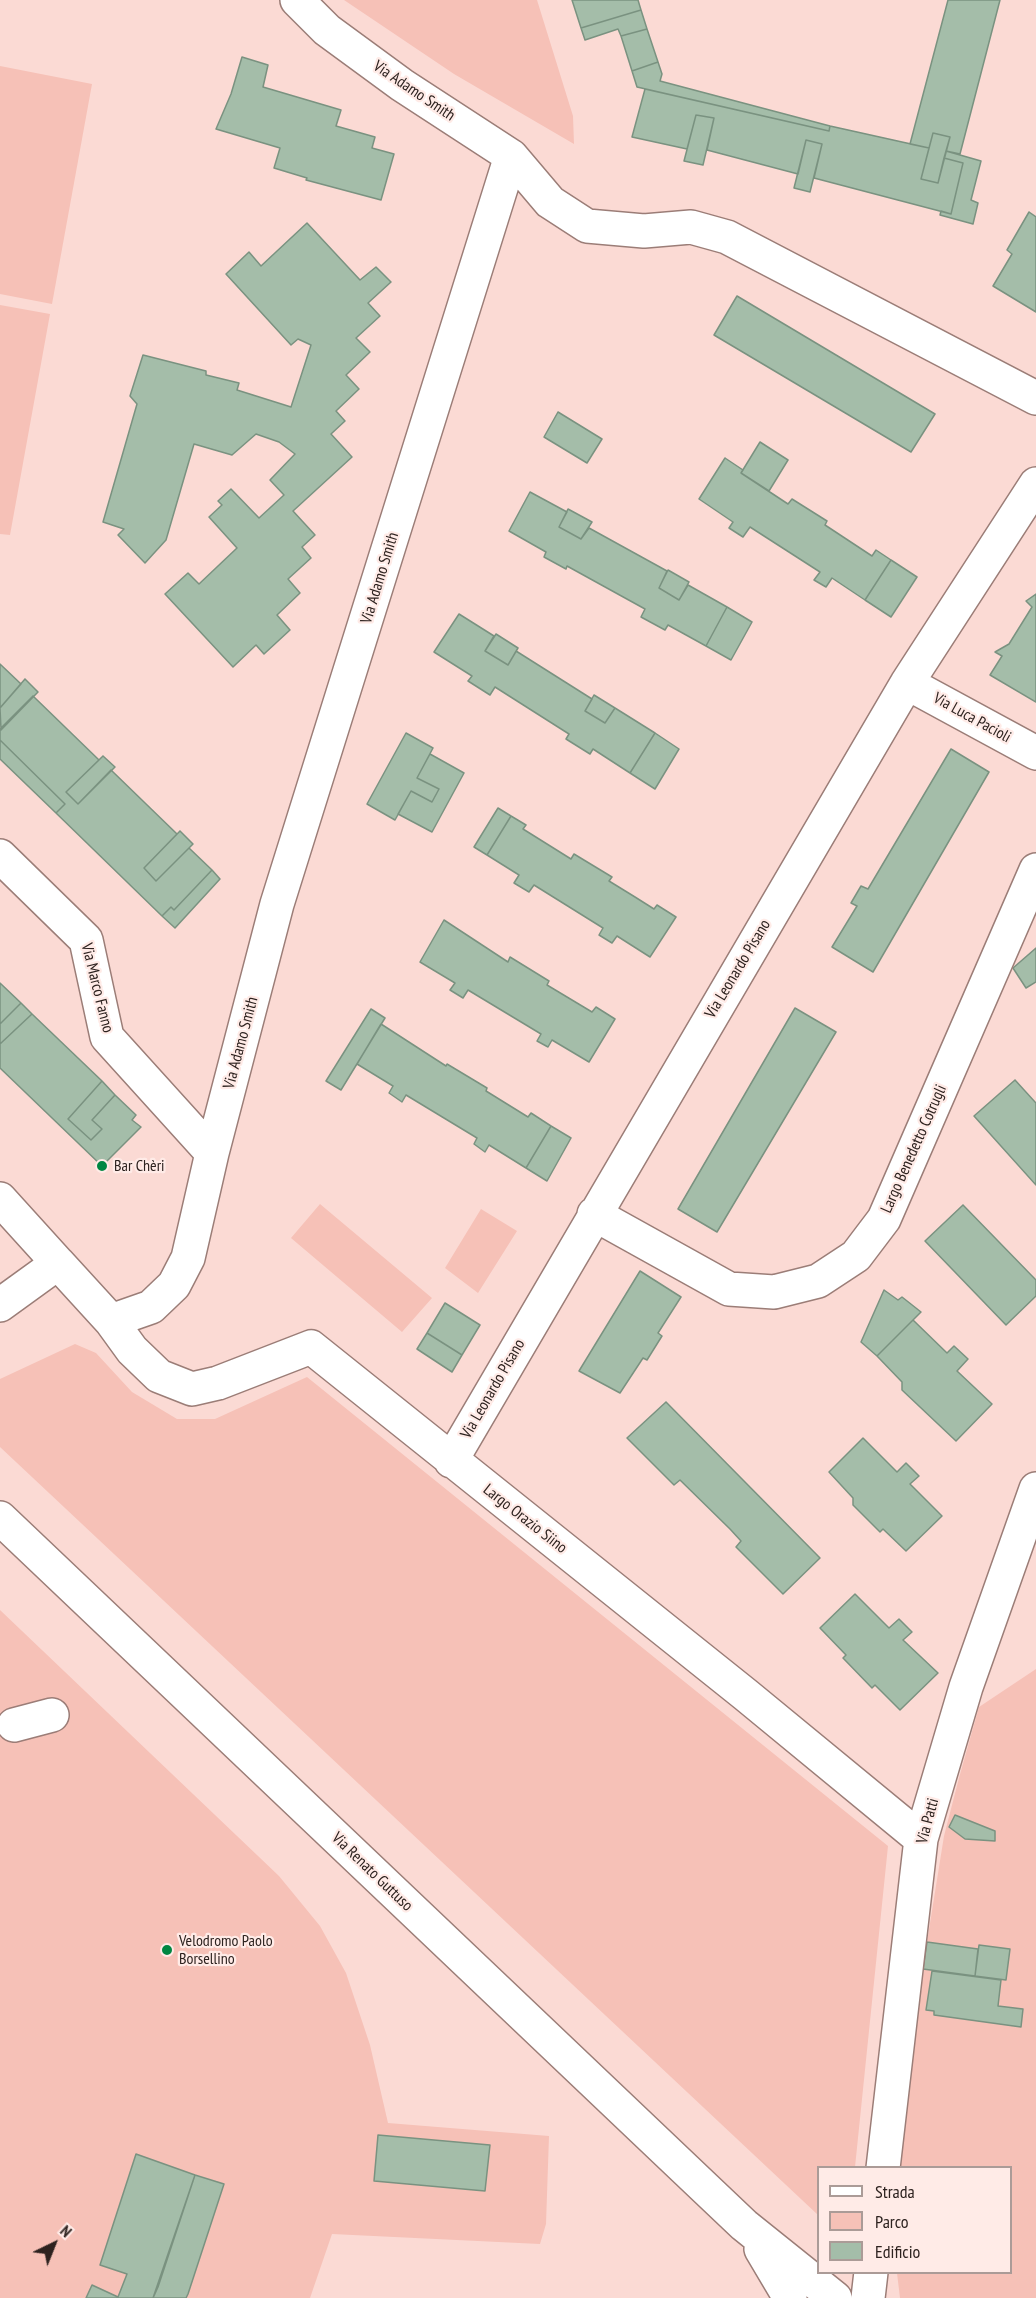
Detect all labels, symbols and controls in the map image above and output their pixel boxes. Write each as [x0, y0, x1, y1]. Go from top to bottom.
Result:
street label: Via Adamo Smith [369, 57, 459, 125]
street label: Via Adamo Smith [357, 530, 403, 626]
street label: Via Luca Pacioli [930, 689, 1014, 747]
street label: Via Leonardo Pisano [701, 916, 775, 1022]
street label: Via Marco Fanno [77, 941, 117, 1035]
street label: Via Adamo Smith [220, 995, 262, 1091]
street label: Largo Benedetto Cotrugli [877, 1082, 951, 1216]
place label: Bar Chèri [114, 1156, 165, 1176]
marker: Bar Chèri [95, 1159, 109, 1173]
street label: Via Leonardo Pisano [457, 1336, 529, 1442]
street label: Largo Orazio Siino [479, 1480, 571, 1558]
street label: Via Patti [913, 1796, 943, 1846]
street label: Via Renato Guttuso [327, 1829, 417, 1915]
place label: Velodromo Paolo Borsellino [179, 1931, 273, 1969]
marker: Velodromo Paolo Borsellino [160, 1943, 174, 1957]
legend [817, 2166, 1012, 2274]
text: Strada [875, 2180, 915, 2203]
text: Parco [875, 2210, 909, 2233]
north arrow [24, 2214, 84, 2274]
text: N [56, 2221, 76, 2241]
text: Edificio [875, 2240, 920, 2263]

